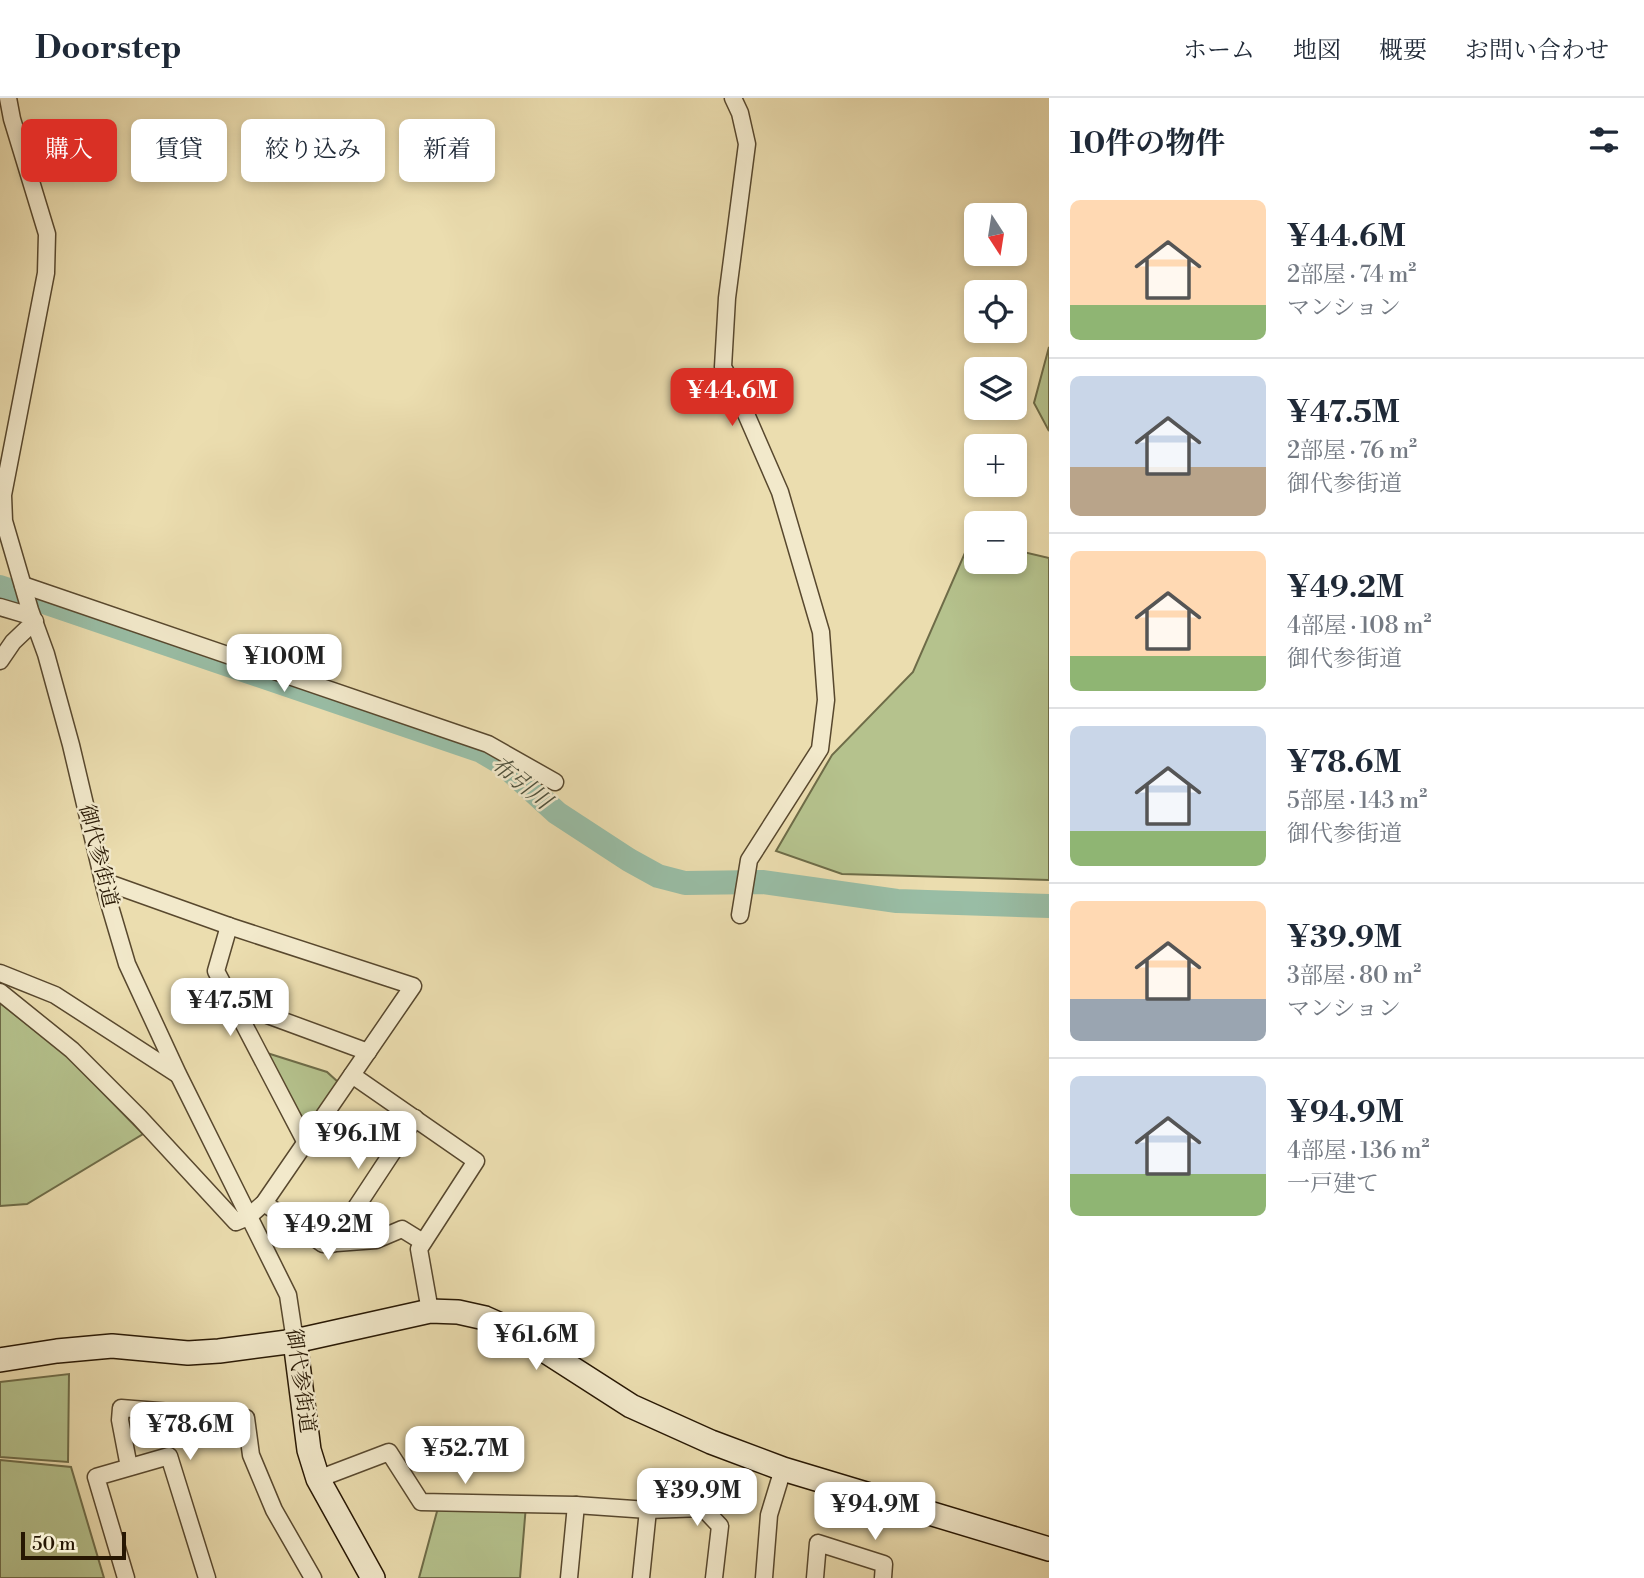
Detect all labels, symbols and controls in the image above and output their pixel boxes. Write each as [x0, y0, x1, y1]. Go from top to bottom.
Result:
text: Doorstep [35, 28, 182, 69]
text: ホーム [1183, 36, 1255, 66]
text: 地図 [1293, 36, 1341, 66]
text: 概要 [1379, 36, 1427, 66]
text: お問い合わせ [1465, 36, 1609, 66]
chip: 購入 [21, 119, 117, 182]
chip: 賃貸 [131, 119, 227, 182]
chip: 絞り込み [241, 119, 385, 182]
chip: 新着 [399, 119, 495, 182]
icon: filters [1585, 121, 1623, 159]
text: 10件の物件 [1070, 125, 1225, 163]
north arrow [964, 203, 1027, 266]
map controls [964, 203, 1027, 574]
text: ¥44.6M [1287, 218, 1406, 256]
icon: home [1126, 228, 1210, 312]
text: 2部屋 · 74 m² [1287, 261, 1416, 289]
button: locate [964, 280, 1027, 343]
text: マンション [1287, 294, 1401, 322]
button: layers [964, 357, 1027, 420]
pin: ¥44.6M [675, 368, 789, 428]
text: ¥44.6M [687, 377, 777, 405]
text: ¥47.5M [1287, 394, 1400, 432]
icon: home [1126, 404, 1210, 488]
button: + [964, 434, 1027, 497]
text: 2部屋 · 76 m² [1287, 437, 1417, 465]
text: 御代参街道 [1287, 470, 1402, 498]
button: − [964, 511, 1027, 574]
text: ¥49.2M [1287, 569, 1404, 607]
icon: home [1126, 579, 1210, 663]
text: 4部屋 · 108 m² [1287, 612, 1431, 640]
pin: ¥100M [235, 634, 333, 694]
text: ¥100M [243, 643, 325, 671]
text: 御代参街道 [1287, 645, 1402, 673]
text: ¥78.6M [1287, 744, 1401, 782]
water label: 布引川 [485, 750, 559, 817]
icon: home [1126, 754, 1210, 838]
text: 5部屋 · 143 m² [1287, 787, 1427, 815]
street label: 御代参街道 [73, 802, 123, 910]
text: 御代参街道 [1287, 820, 1402, 848]
text: ¥39.9M [1287, 919, 1402, 957]
icon: home [1126, 929, 1210, 1013]
text: 3部屋 · 80 m² [1287, 962, 1421, 990]
pin: ¥47.5M [173, 978, 287, 1038]
text: ¥47.5M [187, 987, 273, 1015]
text: マンション [1287, 995, 1401, 1023]
text: ¥94.9M [1287, 1094, 1404, 1132]
icon: home [1126, 1104, 1210, 1188]
pin: ¥96.1M [301, 1112, 415, 1171]
text: ¥96.1M [315, 1120, 401, 1148]
text: 4部屋 · 136 m² [1287, 1137, 1429, 1165]
text: 一戸建て [1287, 1170, 1379, 1198]
pin: ¥49.2M [271, 1202, 385, 1262]
text: ¥49.2M [283, 1211, 373, 1239]
pin: ¥61.6M [479, 1312, 593, 1372]
text: ¥61.6M [494, 1321, 578, 1349]
street label: 御代参街道 [280, 1327, 320, 1435]
pin: ¥78.6M [133, 1402, 247, 1462]
text: ¥78.6M [146, 1411, 234, 1439]
pin: ¥52.7M [408, 1426, 522, 1486]
text: ¥52.7M [421, 1435, 509, 1463]
pin: ¥39.9M [640, 1468, 754, 1528]
text: ¥39.9M [653, 1477, 741, 1505]
pin: ¥94.9M [818, 1482, 932, 1542]
text: ¥94.9M [830, 1491, 920, 1519]
scale bar [21, 1529, 126, 1561]
text: 50 m [32, 1532, 76, 1556]

